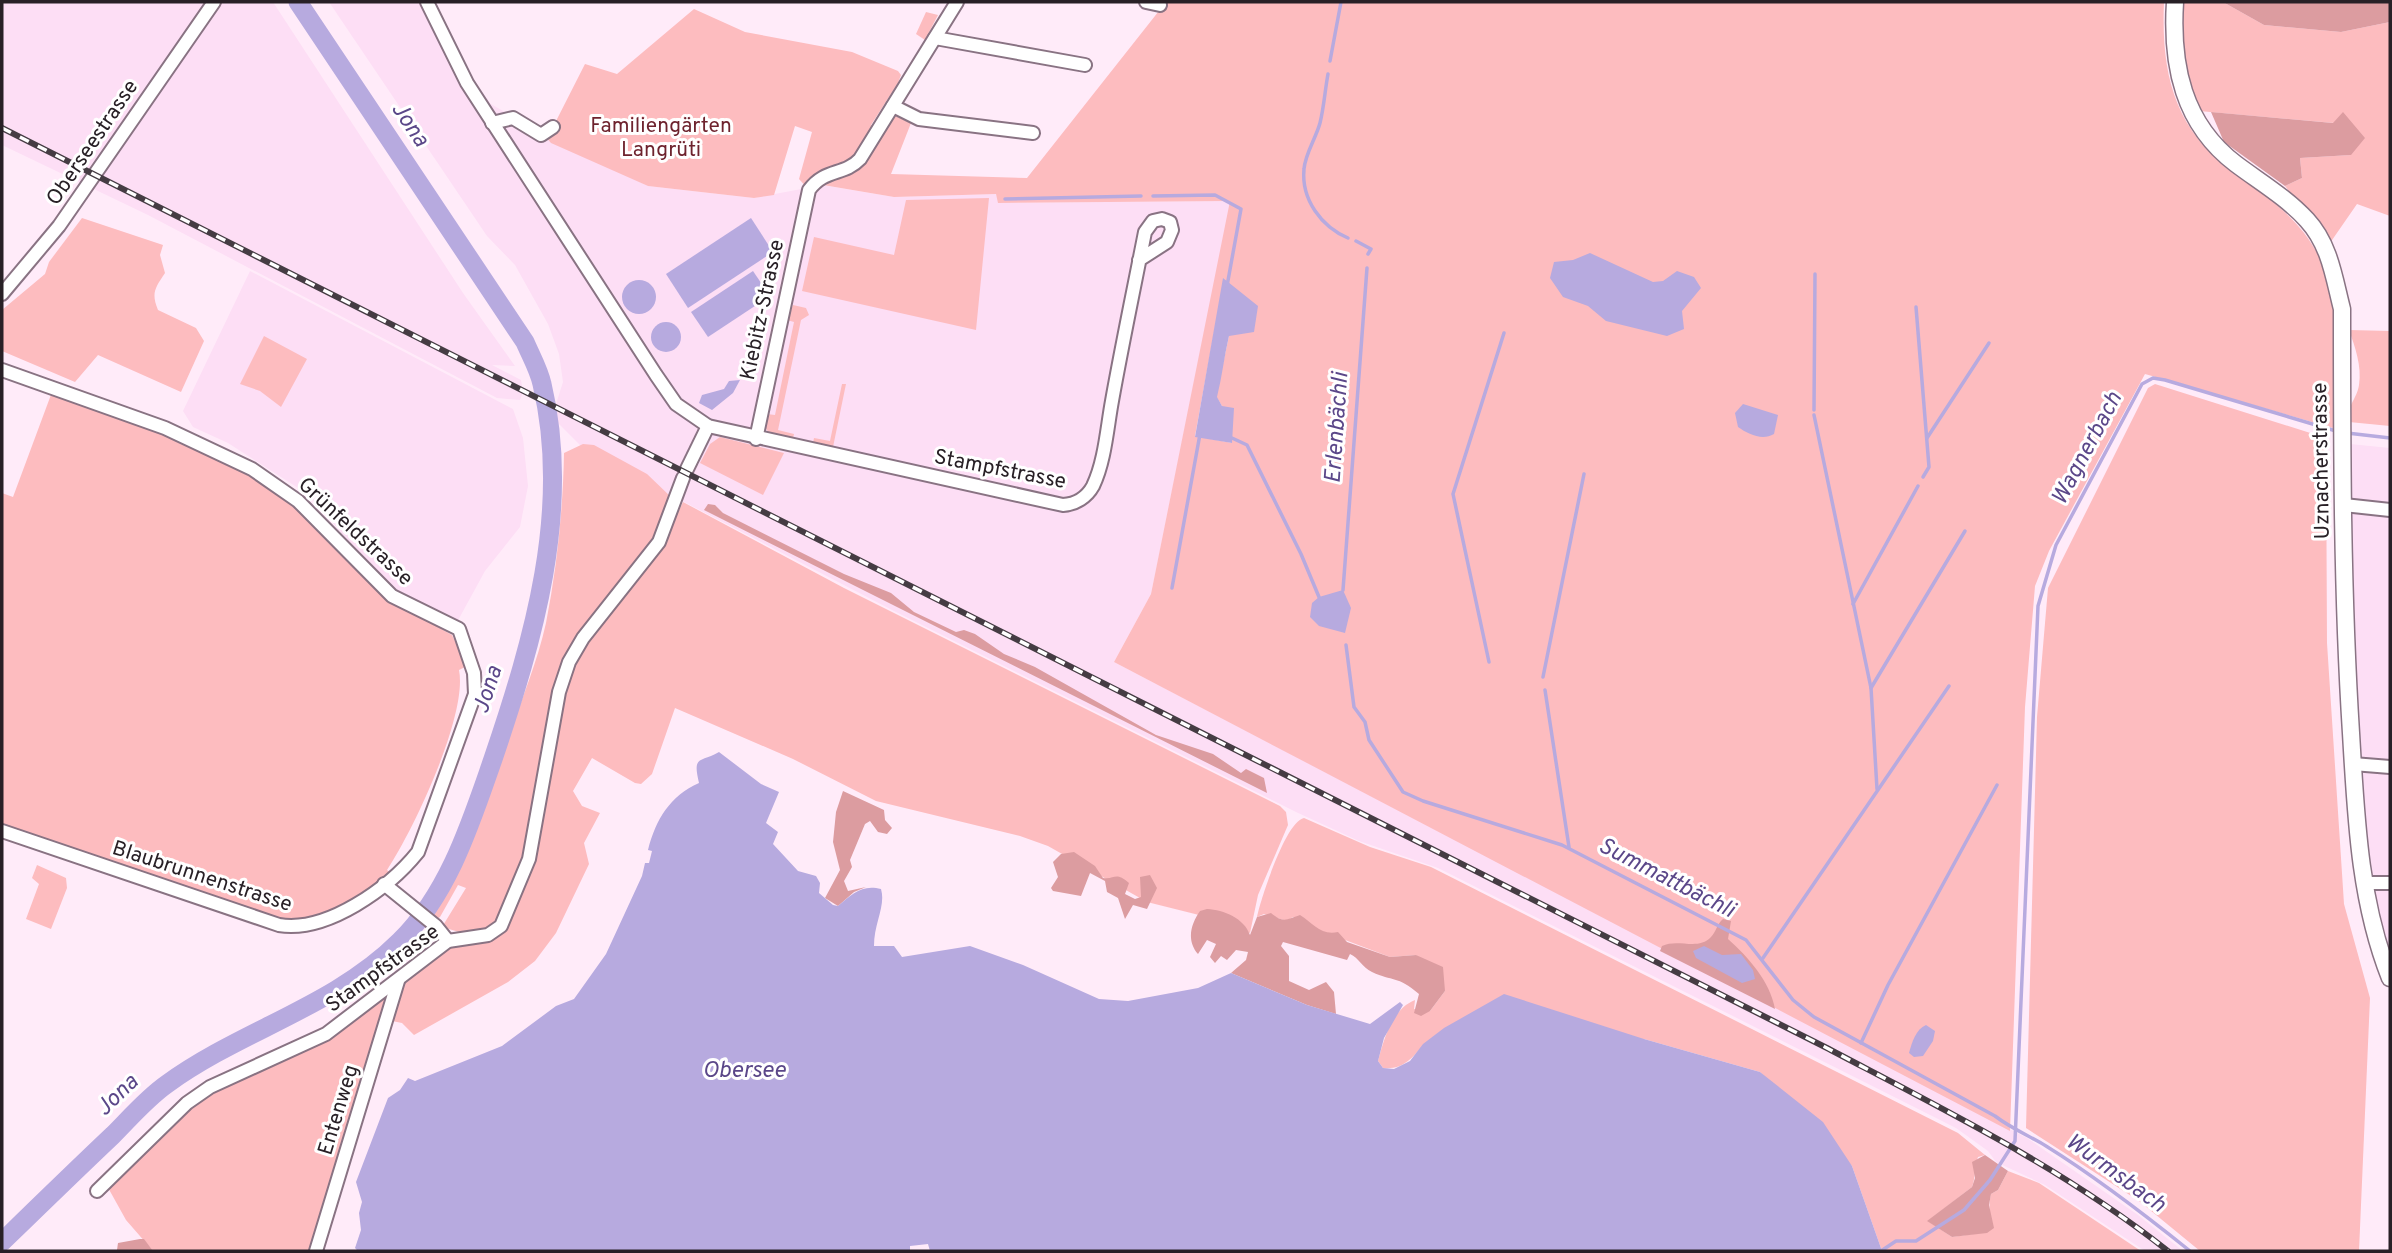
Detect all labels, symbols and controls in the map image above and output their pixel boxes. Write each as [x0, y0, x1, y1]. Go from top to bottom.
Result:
street label: Oberseestrasse [41, 75, 145, 211]
water label: Jona [383, 97, 435, 153]
park label: Familiengärten Langrüti [590, 113, 732, 164]
street label: Kiebitz-Strasse [735, 237, 791, 383]
water label: Erlenbächli [1320, 370, 1356, 484]
street label: Uznacherstrasse [2307, 382, 2337, 540]
water label: Wagnerbach [2046, 387, 2130, 511]
street label: Stampfstrasse [932, 444, 1068, 496]
street label: Grünfeldstrasse [292, 472, 418, 592]
water label: Jona [468, 662, 510, 717]
water label: Summattbächli [1593, 832, 1740, 926]
street label: Blaubrunnenstrasse [109, 835, 295, 919]
street label: Stampfstrasse [321, 919, 445, 1019]
water label: Obersee [702, 1057, 787, 1086]
street label: Entenweg [312, 1062, 366, 1158]
water label: Jona [91, 1069, 146, 1123]
water label: Wurmsbach [2059, 1128, 2171, 1220]

